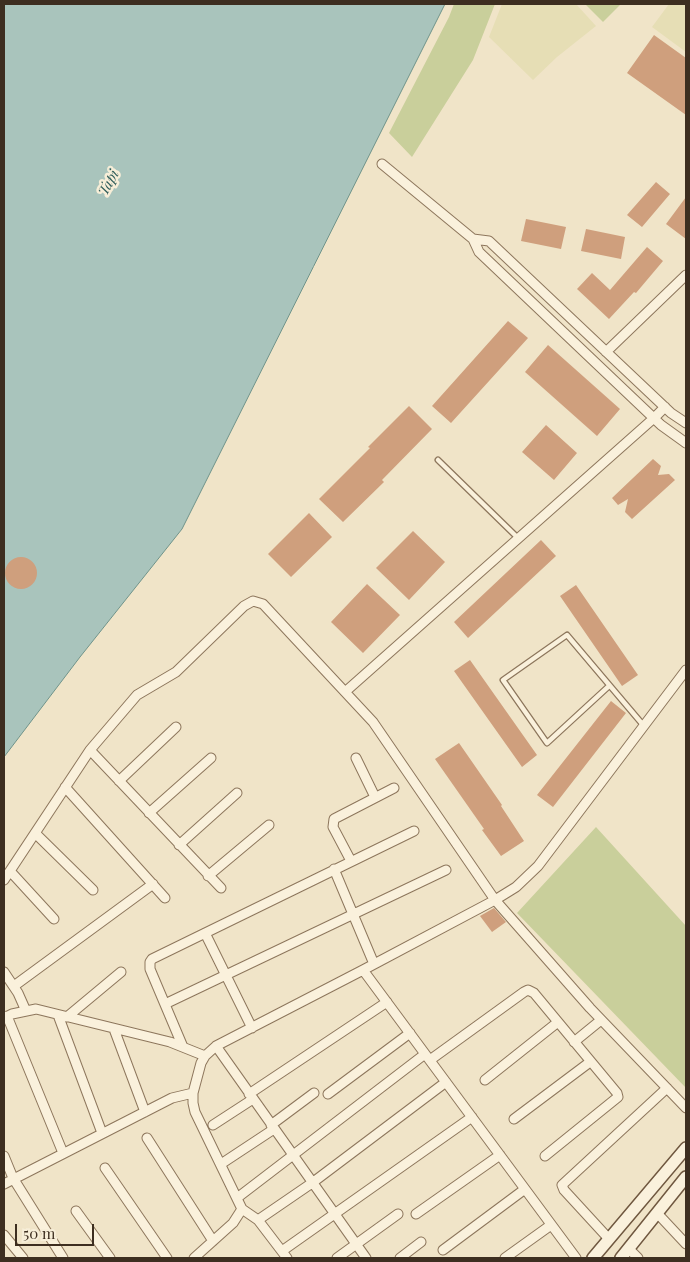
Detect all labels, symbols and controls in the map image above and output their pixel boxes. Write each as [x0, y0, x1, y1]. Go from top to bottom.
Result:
water label: Tapi [95, 167, 123, 199]
scale bar [18, 1214, 96, 1246]
text: 50 m [23, 1223, 55, 1243]

